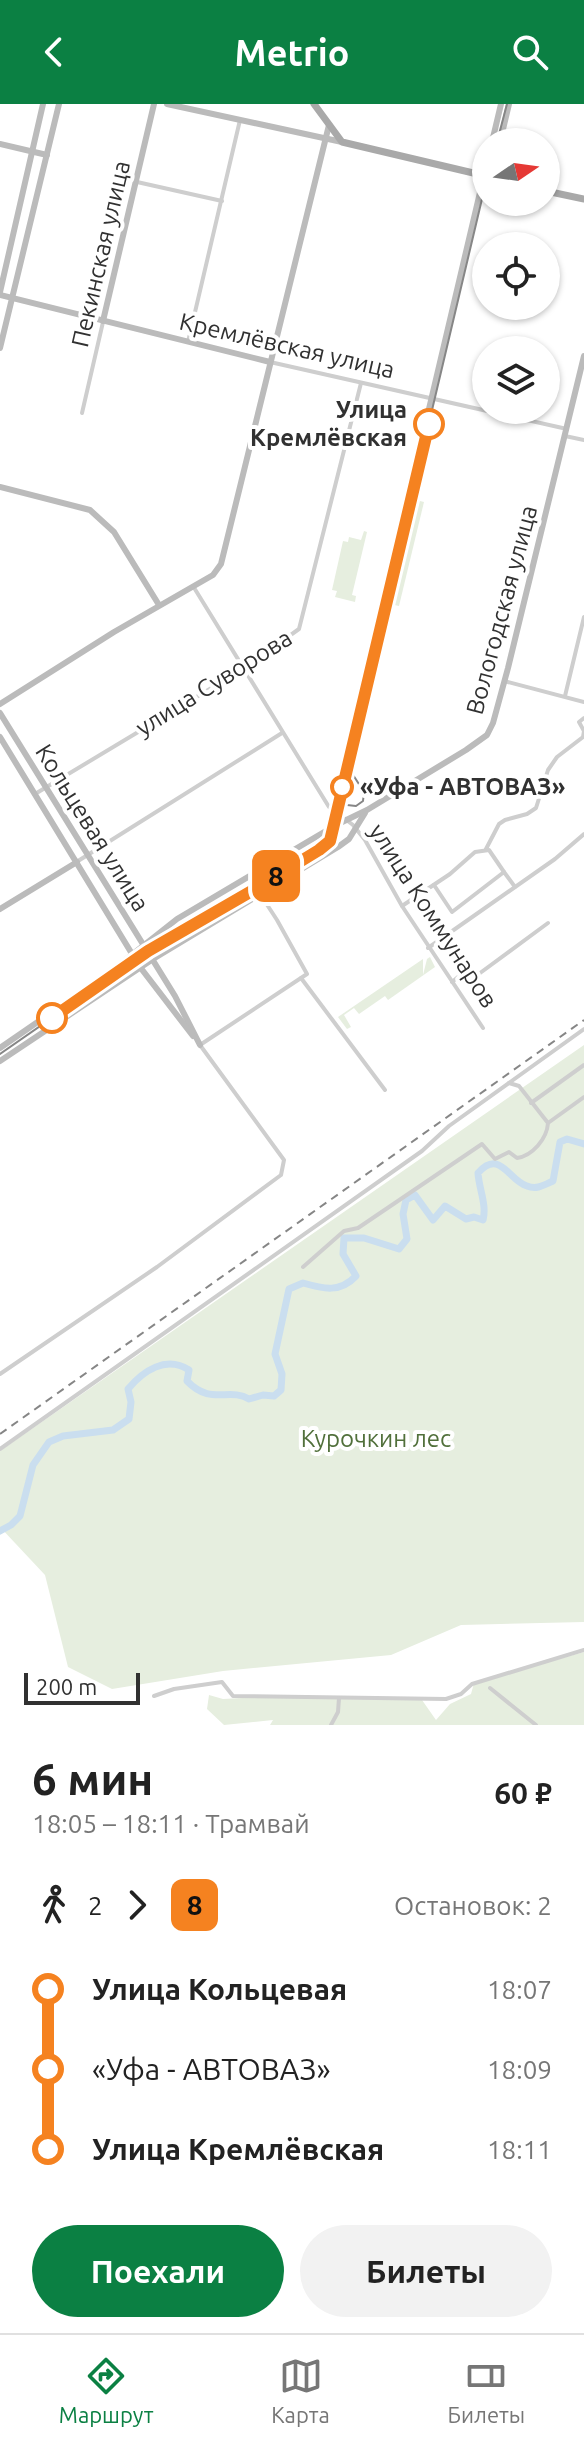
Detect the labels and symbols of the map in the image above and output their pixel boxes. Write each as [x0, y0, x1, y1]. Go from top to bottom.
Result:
north arrow [472, 128, 560, 216]
street label: Пекинская улица [66, 158, 135, 350]
street label: Кремлёвская улица [177, 308, 397, 383]
place label: Улица Кремлёвская [250, 396, 407, 451]
marker: Улица Кремлёвская [414, 409, 444, 439]
street label: Вологодская улица [461, 503, 542, 717]
street label: улица Суворова [131, 624, 297, 741]
street label: Кольцевая улица [30, 739, 155, 916]
place label: «Уфа - АВТОВАЗ» [360, 773, 566, 800]
marker: «Уфа - АВТОВАЗ» [331, 776, 353, 798]
street label: улица Коммунаров [364, 819, 503, 1013]
line badge: 8 [250, 850, 302, 902]
unlabelled marker [37, 1003, 67, 1033]
park label: Курочкин лес [301, 1425, 451, 1452]
scale bar [24, 1669, 140, 1705]

